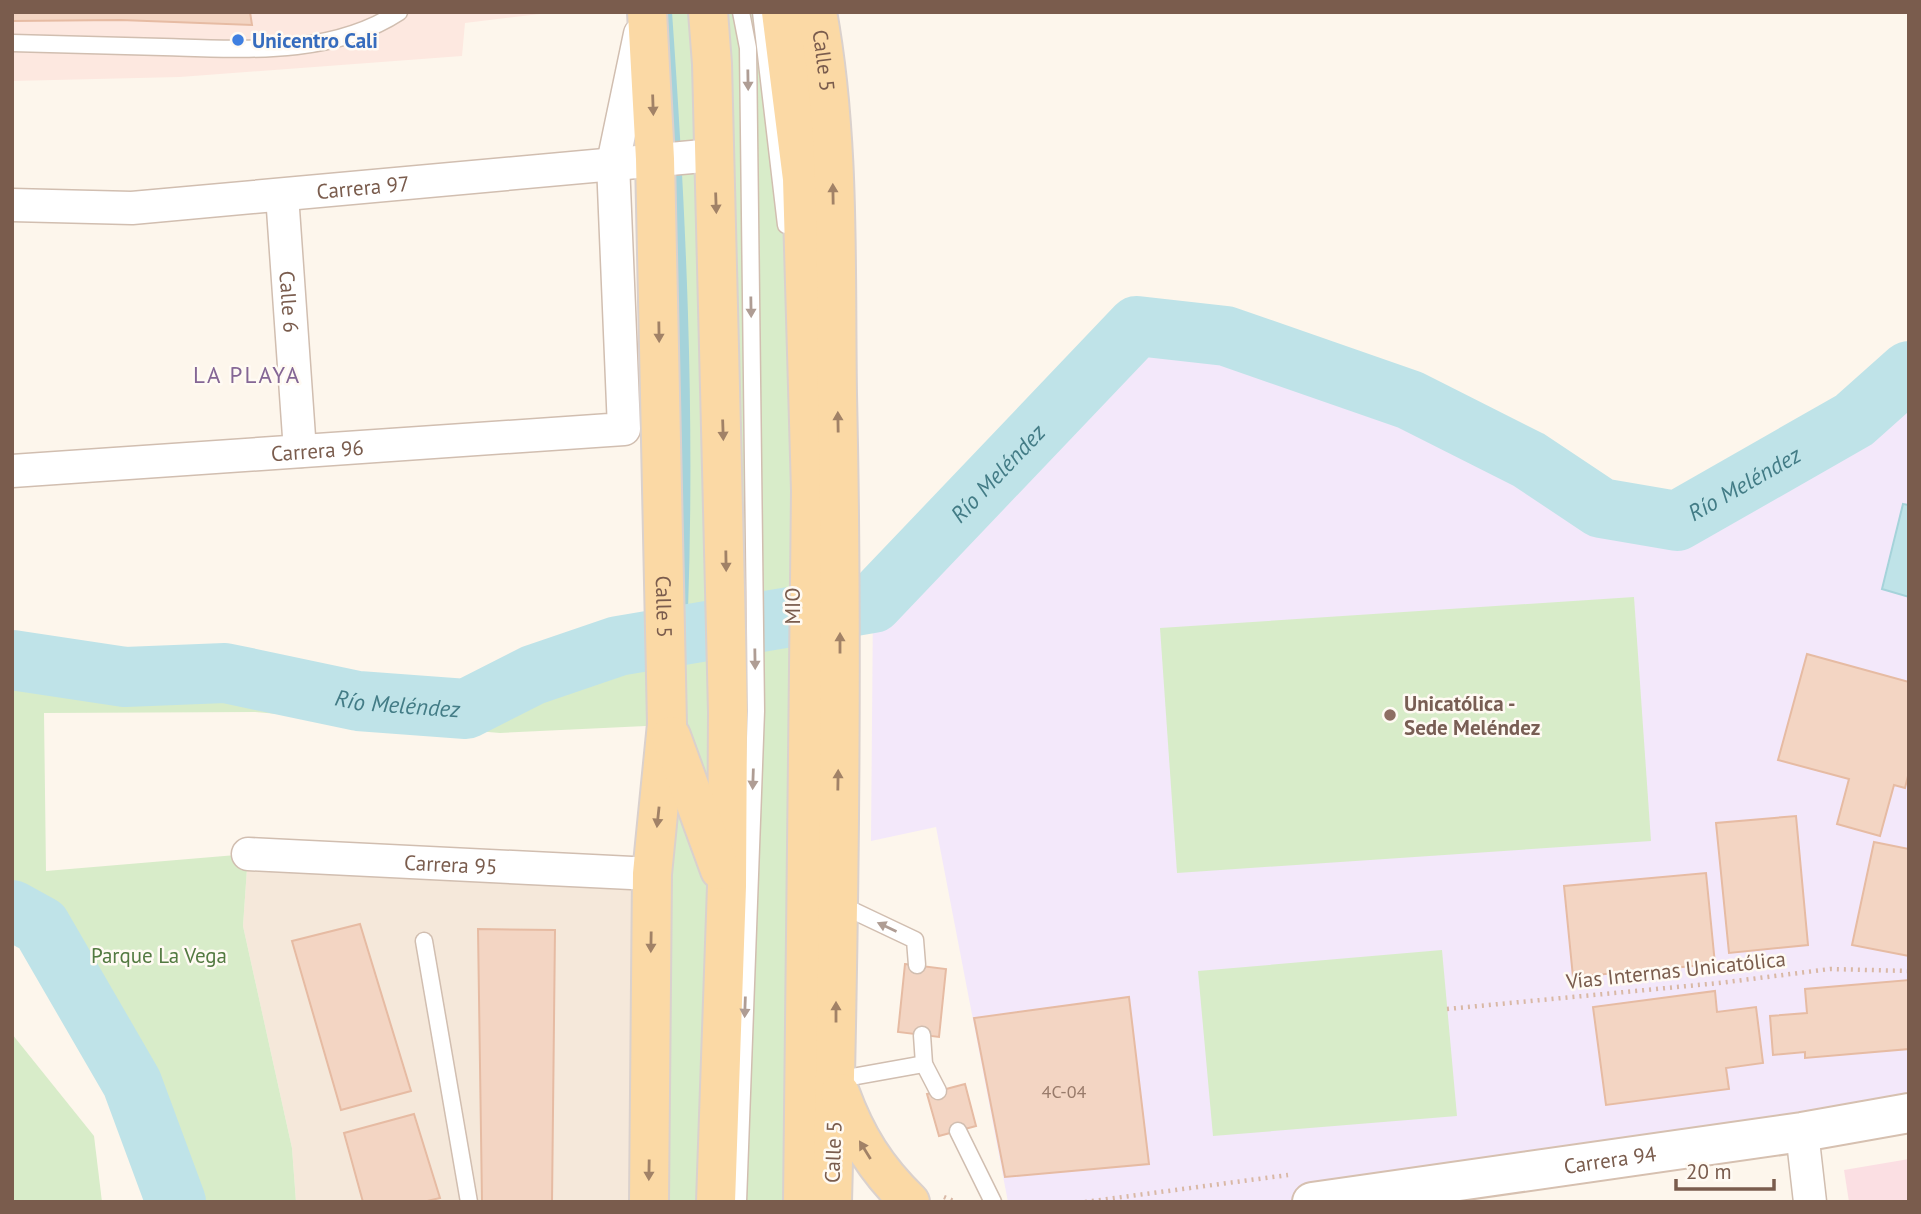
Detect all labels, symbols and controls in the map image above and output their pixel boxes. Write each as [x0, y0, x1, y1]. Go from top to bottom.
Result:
place label: Unicentro Cali [252, 27, 378, 54]
street label: Calle 5 [807, 28, 842, 93]
marker: Unicentro Cali [230, 32, 246, 48]
one-way arrow [742, 69, 754, 91]
one-way arrow [647, 94, 659, 116]
street label: Carrera 97 [315, 169, 411, 205]
one-way arrow [827, 183, 839, 205]
one-way arrow [710, 192, 722, 214]
street label: Calle 6 [274, 270, 305, 334]
one-way arrow [745, 297, 756, 319]
one-way arrow [654, 321, 665, 343]
district label: LA PLAYA [193, 360, 301, 389]
one-way arrow [832, 411, 844, 433]
water label: Río Meléndez [943, 417, 1052, 528]
one-way arrow [717, 419, 728, 441]
street label: Carrera 96 [270, 433, 365, 467]
water label: Río Meléndez [1682, 439, 1806, 527]
one-way arrow [720, 550, 732, 572]
street label: Calle 5 [650, 575, 679, 638]
street label: MIO [779, 587, 806, 625]
one-way arrow [834, 631, 846, 653]
one-way arrow [749, 648, 761, 670]
water label: Río Meléndez [333, 682, 462, 723]
place label: Unicatólica - Sede Meléndez [1404, 690, 1540, 741]
marker: Unicatólica - Sede Meléndez [1382, 707, 1398, 723]
one-way arrow [748, 769, 759, 791]
one-way arrow [833, 769, 844, 791]
one-way arrow [652, 806, 663, 828]
street label: Carrera 95 [404, 848, 498, 880]
one-way arrow [877, 921, 897, 933]
one-way arrow [645, 931, 657, 953]
park label: Parque La Vega [91, 942, 227, 969]
street label: Vías Internas Unicatólica [1564, 945, 1787, 995]
one-way arrow [740, 996, 751, 1018]
one-way arrow [830, 1000, 841, 1022]
house number: 4C-04 [1042, 1080, 1087, 1103]
street label: Calle 5 [818, 1121, 848, 1183]
street label: Carrera 94 [1562, 1139, 1658, 1179]
one-way arrow [859, 1141, 872, 1160]
scale bar [1676, 1148, 1774, 1192]
text: 20 m [1686, 1158, 1732, 1185]
one-way arrow [643, 1159, 655, 1181]

